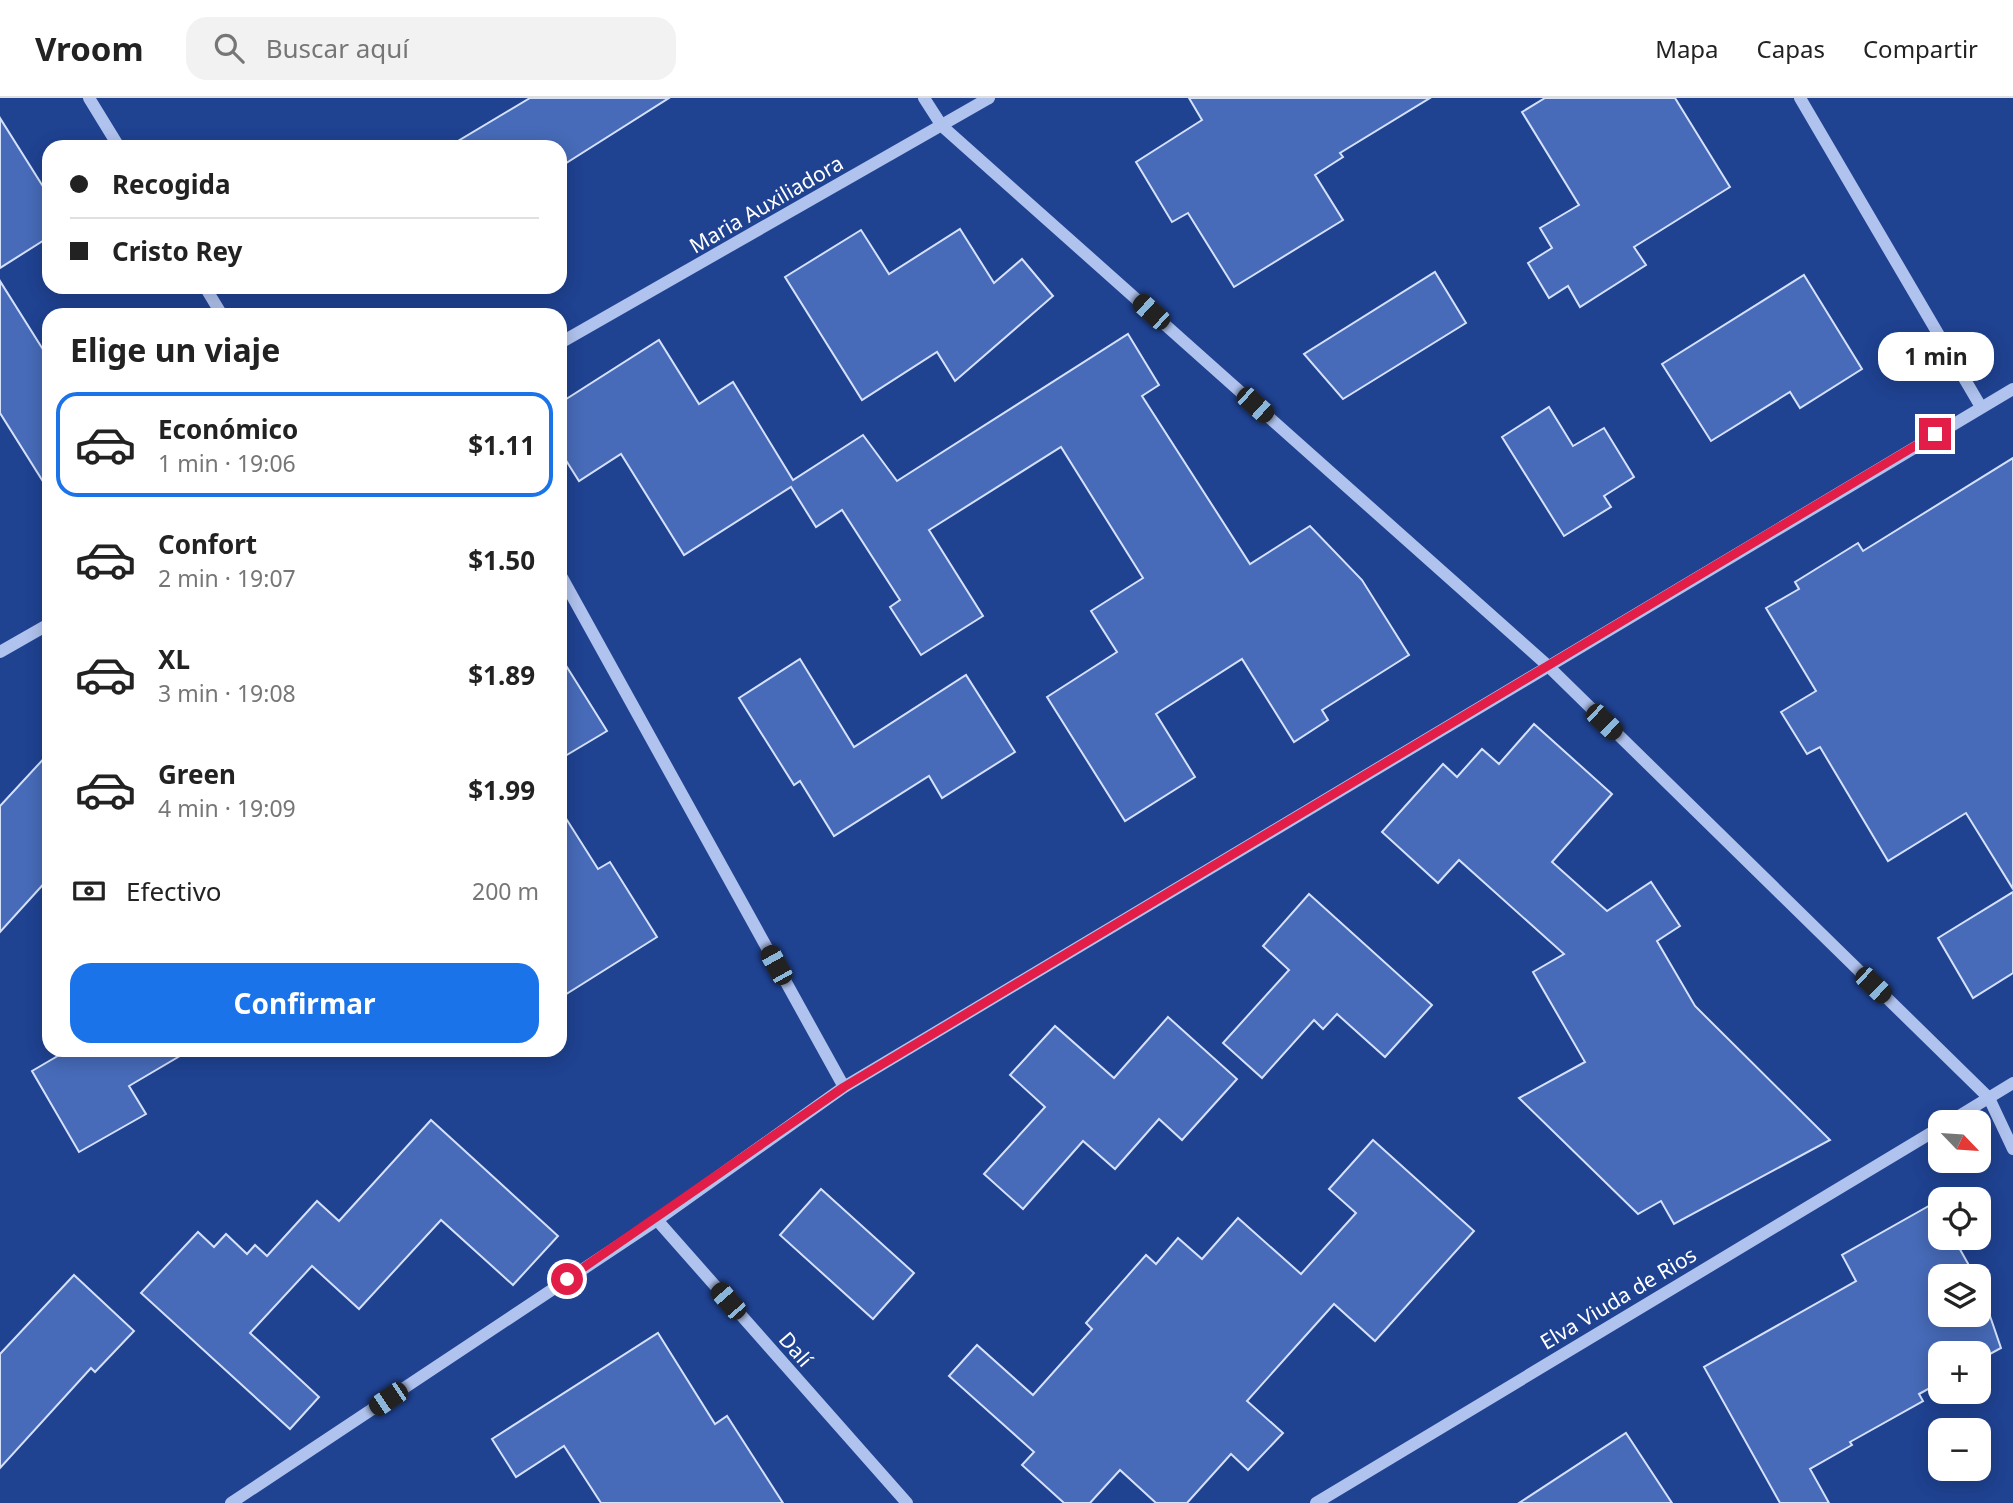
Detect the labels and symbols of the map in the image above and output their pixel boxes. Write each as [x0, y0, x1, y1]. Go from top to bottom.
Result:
street label: Maria Auxiliadora [684, 149, 848, 259]
car [1129, 290, 1174, 334]
callout: 1 min [1877, 332, 1993, 382]
car [1233, 383, 1278, 427]
route end [1919, 418, 1951, 450]
car [1582, 700, 1627, 744]
car [757, 942, 796, 988]
car [1851, 963, 1896, 1007]
north arrow [1928, 1110, 1992, 1172]
street label: Elva Viuda de Rios [1535, 1240, 1701, 1356]
route start [551, 1263, 583, 1295]
car [707, 1278, 750, 1324]
street label: Dalí [773, 1325, 819, 1373]
car [365, 1379, 412, 1419]

